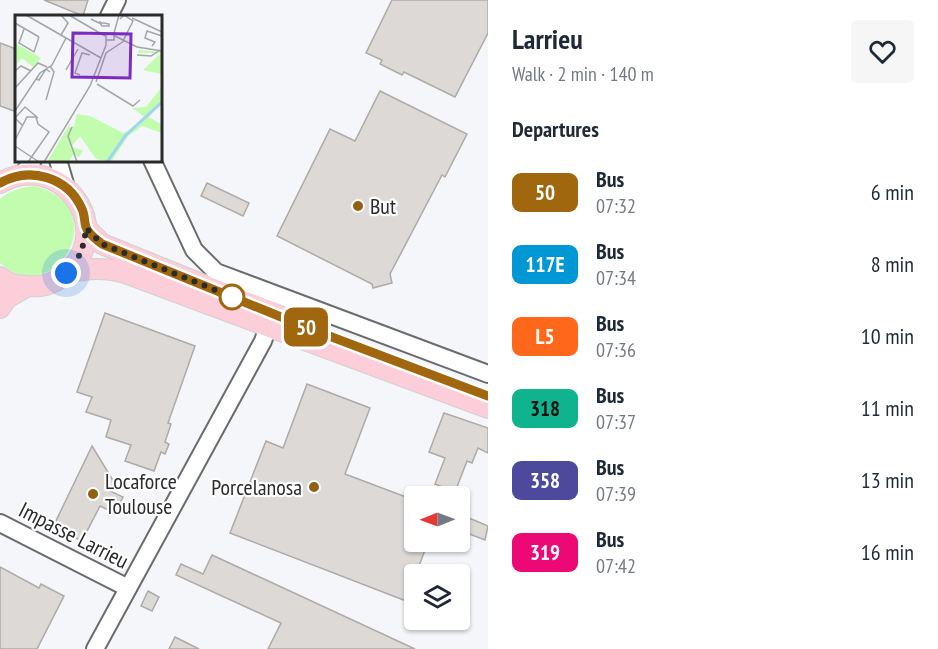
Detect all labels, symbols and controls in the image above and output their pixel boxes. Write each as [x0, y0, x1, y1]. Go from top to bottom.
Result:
inset map [15, 15, 162, 162]
text: Larrieu [512, 20, 583, 57]
button: heart [851, 20, 914, 83]
text: Walk · 2 min · 140 m [512, 61, 654, 87]
text: Departures [512, 115, 599, 143]
text: Bus [596, 165, 624, 193]
text: 6 min [871, 178, 914, 206]
text: 50 [535, 179, 555, 206]
place label: But [370, 192, 396, 220]
text: 07:32 [596, 193, 636, 219]
marker: But [351, 199, 365, 213]
text: Bus [596, 237, 624, 265]
text: 8 min [871, 250, 914, 278]
text: 117E [525, 251, 565, 278]
your location [51, 258, 81, 288]
text: 07:34 [596, 265, 636, 291]
unlabelled marker [219, 284, 245, 310]
line badge: 50 [279, 308, 333, 346]
text: Bus [596, 309, 624, 337]
text: 50 [296, 314, 316, 341]
text: 10 min [861, 322, 914, 350]
text: L5 [536, 323, 554, 350]
text: 07:36 [596, 337, 636, 363]
text: Bus [596, 381, 624, 409]
text: 11 min [861, 394, 914, 422]
text: 318 [530, 395, 560, 422]
text: 07:37 [596, 409, 636, 435]
text: Bus [596, 453, 624, 481]
text: 13 min [861, 466, 914, 494]
place label: Locaforce Toulouse [105, 467, 177, 520]
text: 358 [530, 467, 560, 494]
place label: Porcelanosa [211, 473, 302, 501]
marker: Porcelanosa [307, 480, 321, 494]
text: 07:39 [596, 481, 636, 507]
north arrow [404, 486, 470, 552]
map controls [404, 486, 470, 630]
marker: Locaforce Toulouse [86, 487, 100, 501]
street label: Impasse Larrieu [14, 495, 134, 575]
text: Bus [596, 525, 624, 553]
text: 16 min [861, 538, 914, 566]
text: 319 [530, 539, 560, 566]
text: 07:42 [596, 553, 636, 579]
button: layers [404, 564, 470, 630]

